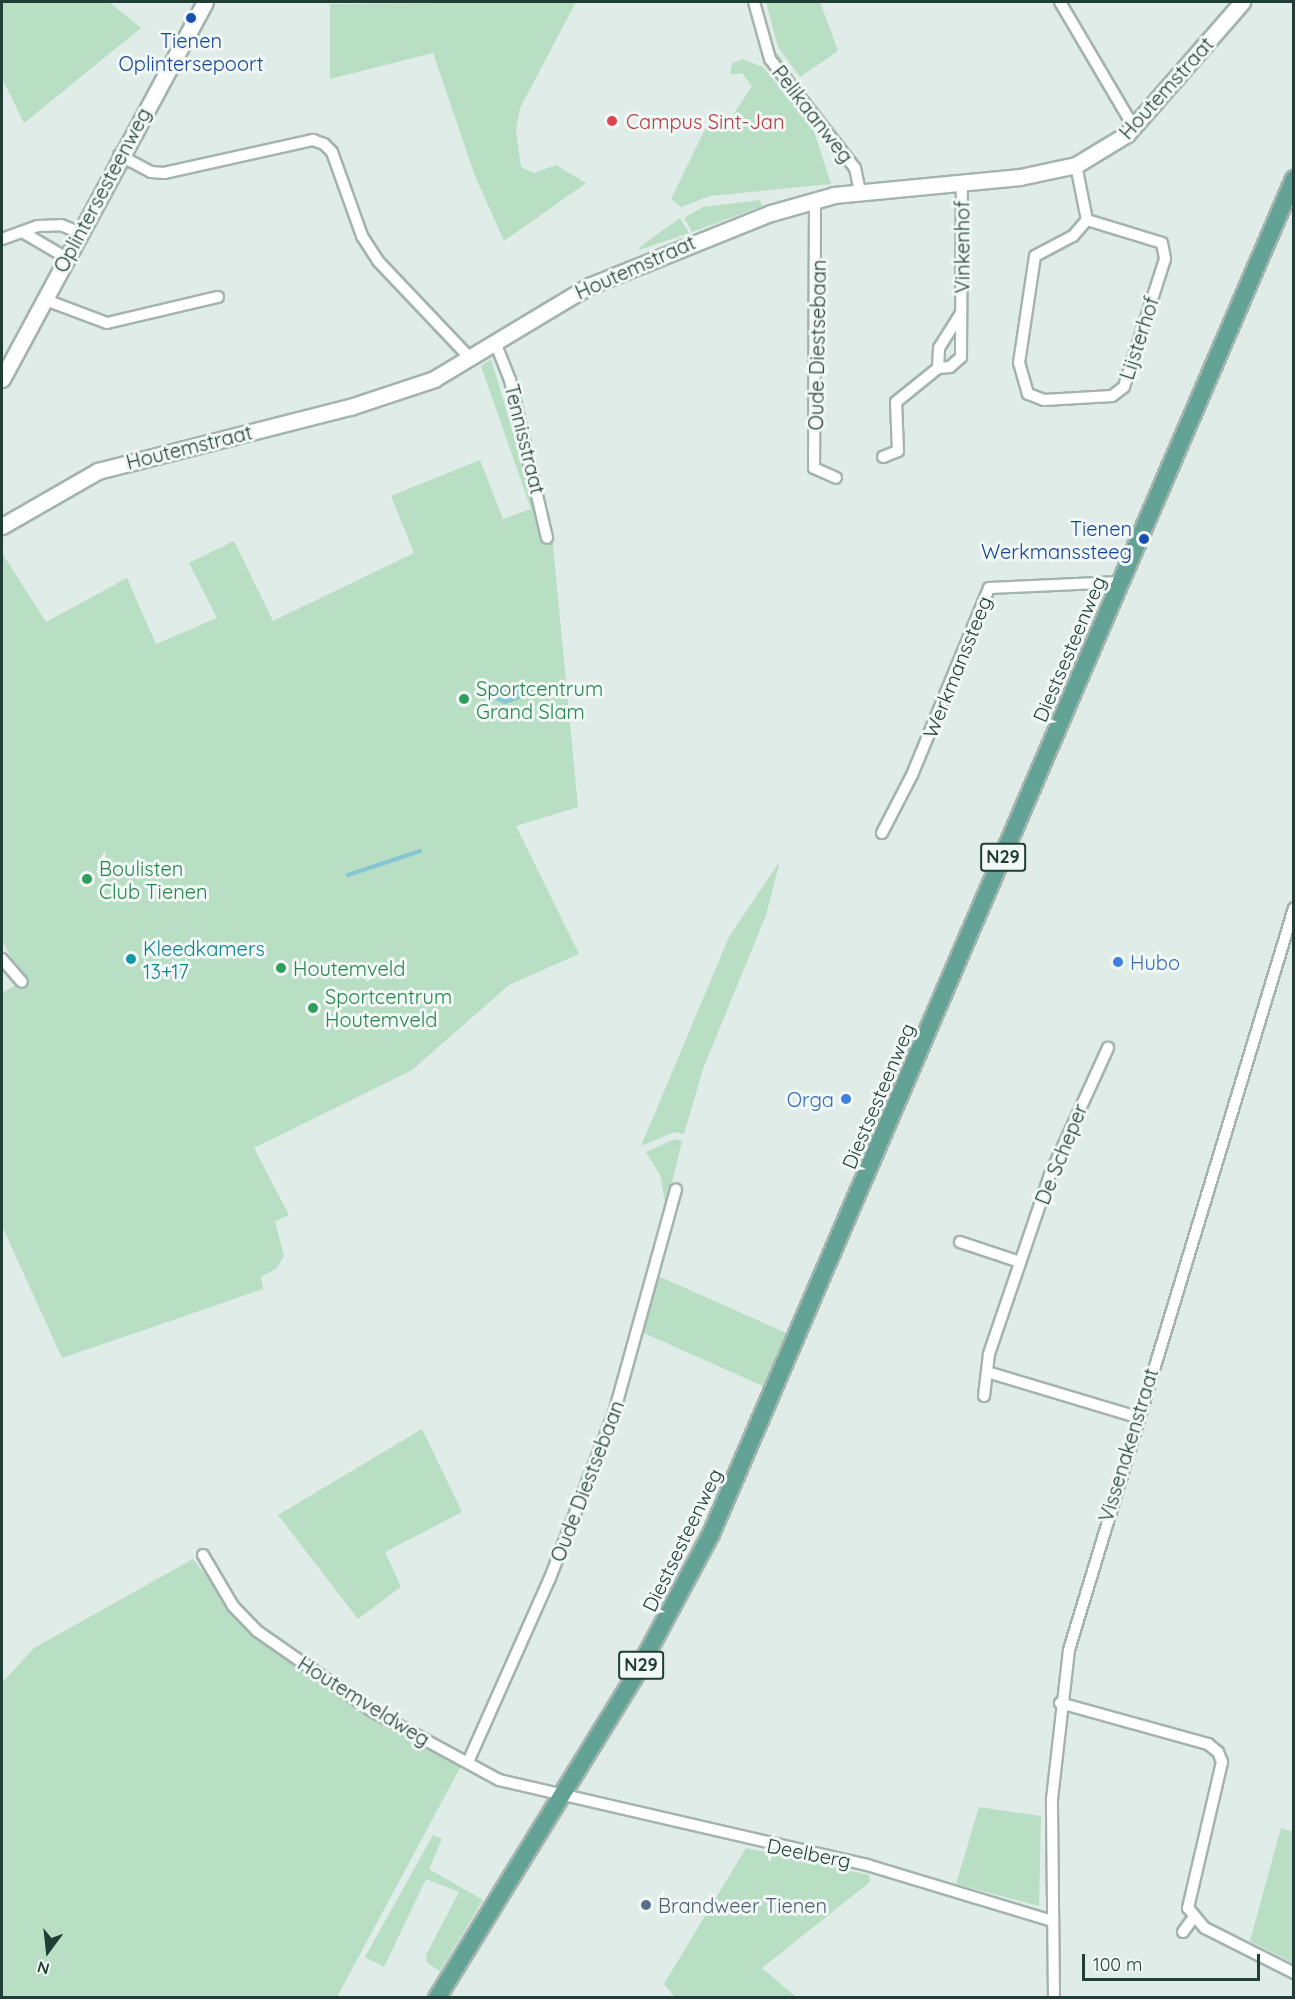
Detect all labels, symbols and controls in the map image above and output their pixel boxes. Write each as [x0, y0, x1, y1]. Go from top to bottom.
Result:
marker: Tienen Oplintersepoort [184, 11, 198, 25]
place label: Tienen Oplintersepoort [119, 28, 263, 75]
street label: Houtemstraat [1114, 32, 1218, 144]
street label: Pelikaanweg [767, 60, 859, 168]
street label: Oplintersesteenweg [48, 103, 156, 277]
place label: Campus Sint-Jan [626, 109, 785, 133]
marker: Campus Sint-Jan [603, 112, 621, 130]
street label: Vinkenhof [950, 201, 974, 293]
street label: Houtemstraat [571, 230, 699, 304]
street label: Oude Diestsebaan [804, 259, 830, 431]
street label: Lijsterhof [1114, 293, 1164, 383]
street label: Tennisstraat [500, 381, 550, 497]
street label: Houtemstraat [124, 420, 254, 474]
place label: Tienen Werkmanssteeg [981, 516, 1132, 563]
marker: Tienen Werkmanssteeg [1137, 532, 1151, 546]
street label: Diestsesteenweg [1027, 572, 1111, 726]
street label: Werkmanssteeg [918, 592, 996, 742]
place label: Sportcentrum Grand Slam [476, 676, 603, 723]
marker: Sportcentrum Grand Slam [457, 692, 471, 706]
road number: N29 [979, 842, 1027, 872]
place label: Boulisten Club Tienen [99, 856, 208, 903]
marker: Boulisten Club Tienen [80, 872, 94, 886]
place label: Kleedkamers 13+17 [143, 936, 265, 983]
place label: Hubo [1130, 950, 1180, 974]
marker: Kleedkamers 13+17 [124, 952, 138, 966]
marker: Hubo [1111, 955, 1125, 969]
place label: Houtemveld [293, 956, 405, 980]
marker: Houtemveld [274, 961, 288, 975]
place label: Sportcentrum Houtemveld [325, 984, 452, 1031]
marker: Sportcentrum Houtemveld [306, 1001, 320, 1015]
street label: Diestsesteenweg [836, 1019, 920, 1173]
place label: Orga [787, 1087, 834, 1111]
marker: Orga [839, 1092, 853, 1106]
street label: De Scheper [1030, 1100, 1092, 1208]
street label: Vissenakenstraat [1093, 1365, 1163, 1525]
street label: Oude Diestsebaan [545, 1397, 629, 1565]
street label: Diestsesteenweg [637, 1465, 727, 1615]
road number: N29 [617, 1650, 665, 1680]
street label: Houtemveldweg [294, 1651, 434, 1751]
street label: Deelberg [765, 1833, 853, 1873]
place label: Brandweer Tienen [658, 1893, 827, 1917]
marker: Brandweer Tienen [639, 1898, 653, 1912]
north arrow [18, 1921, 78, 1981]
scale bar [1085, 1942, 1264, 1980]
text: 100 m [1093, 1953, 1142, 1976]
text: N [35, 1957, 52, 1980]

